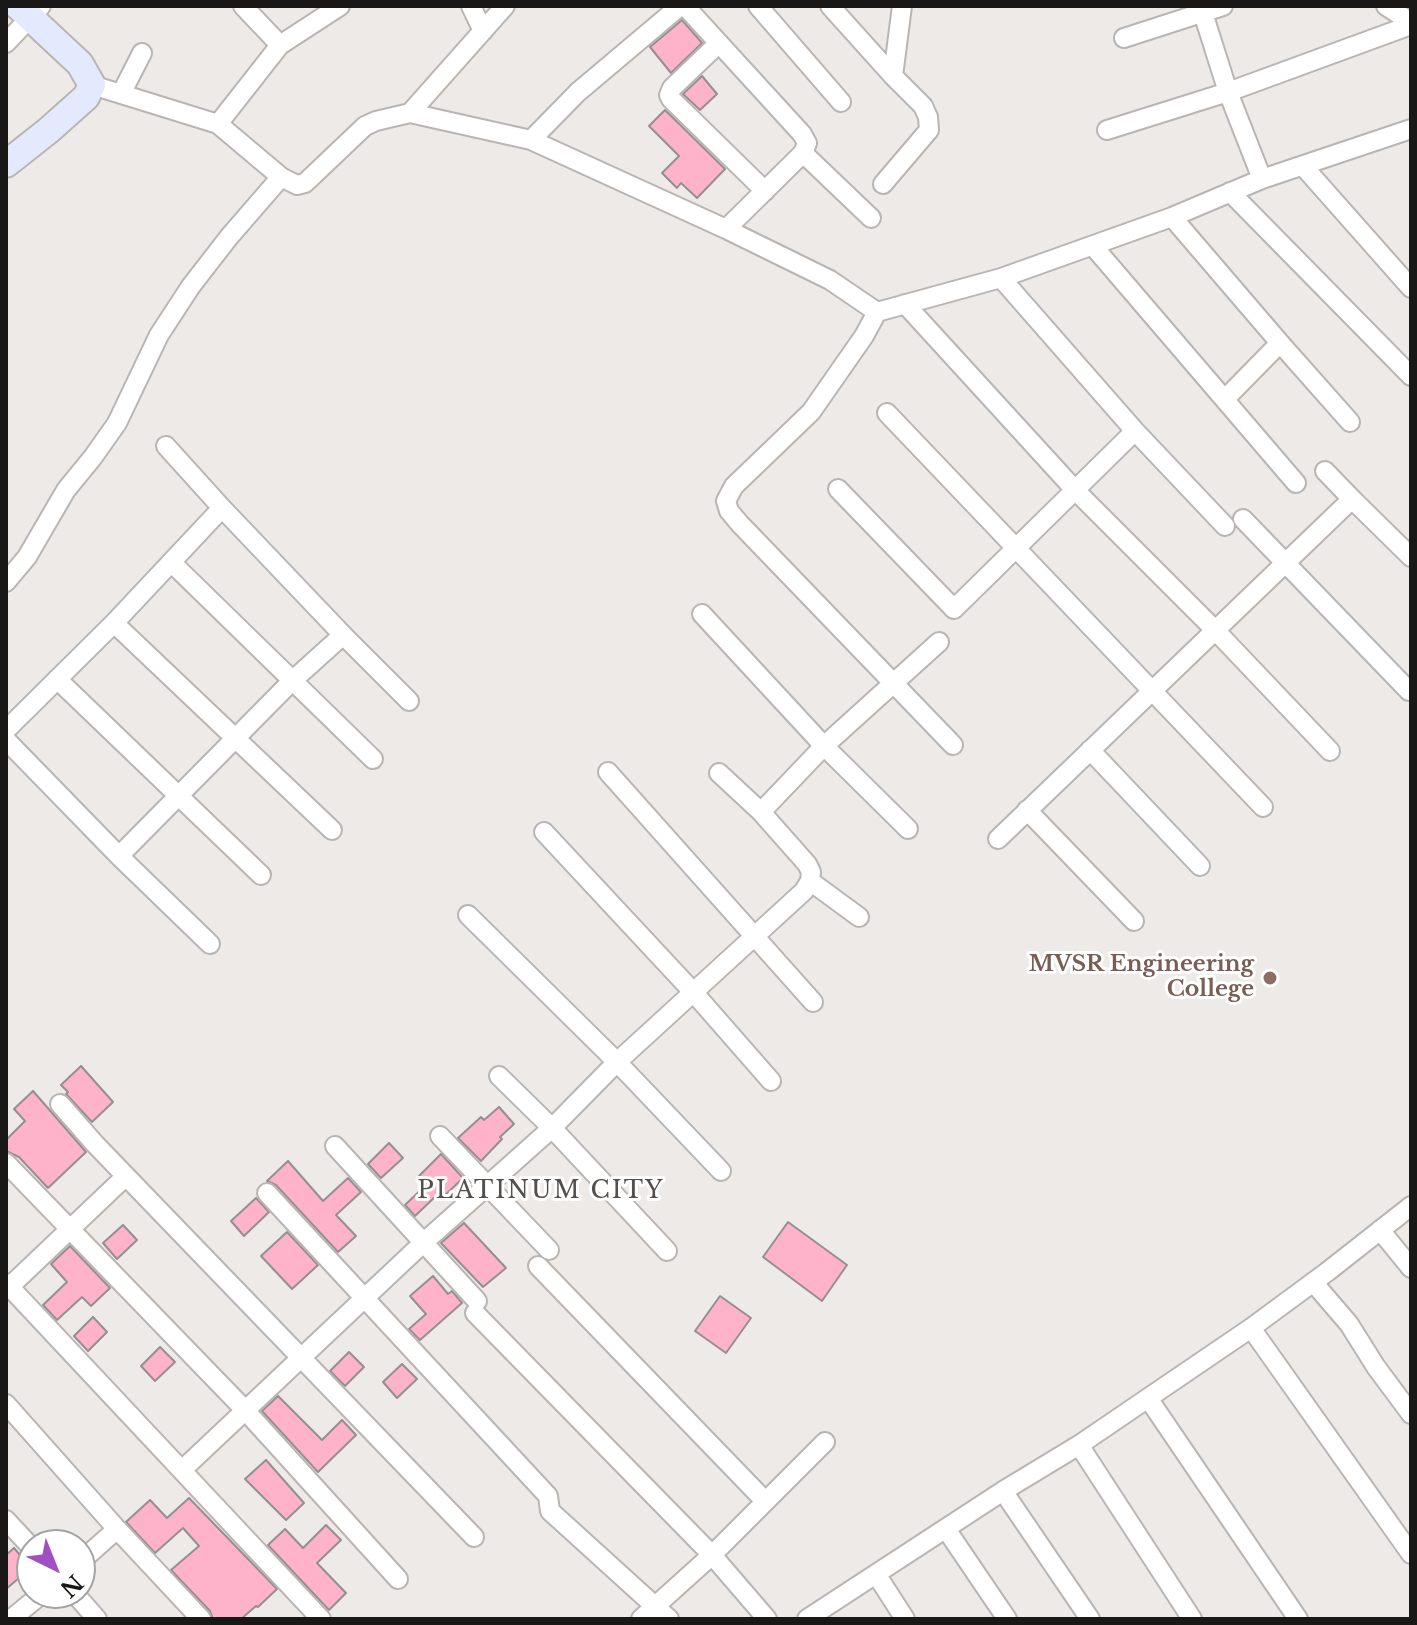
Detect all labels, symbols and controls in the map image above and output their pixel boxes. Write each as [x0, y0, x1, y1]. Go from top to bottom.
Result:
place label: MVSR Engineering College [1029, 952, 1254, 1004]
marker: MVSR Engineering College [1261, 969, 1279, 987]
district label: PLATINUM CITY [417, 1177, 665, 1205]
north arrow [16, 1529, 96, 1609]
text: N [55, 1569, 88, 1602]

